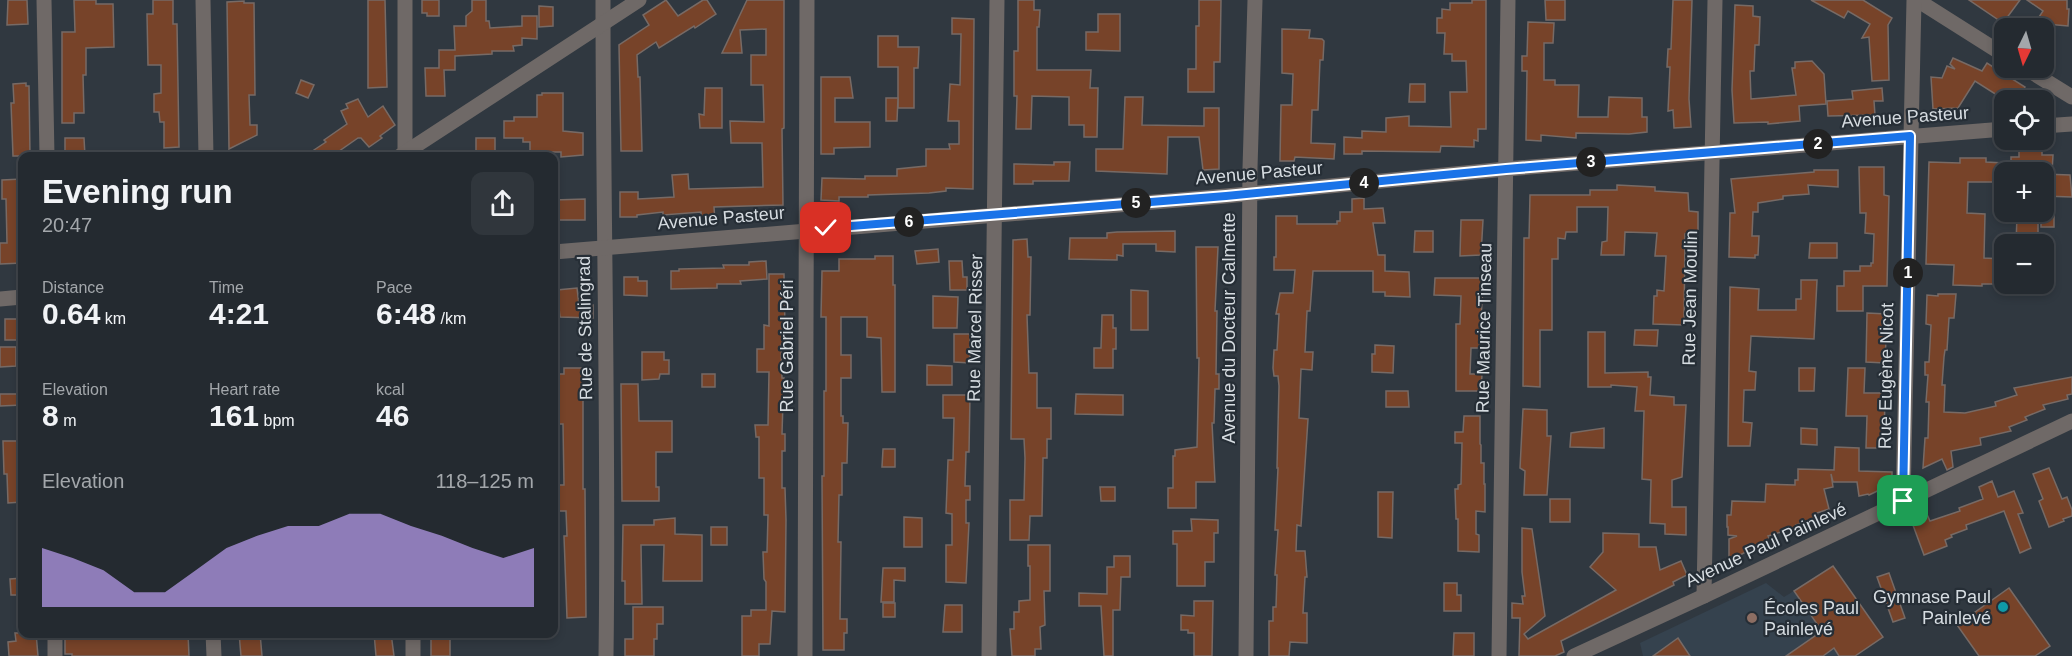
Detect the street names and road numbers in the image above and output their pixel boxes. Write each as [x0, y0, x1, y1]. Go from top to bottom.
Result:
street label: Avenue Pasteur [1841, 103, 1969, 131]
street label: Avenue Pasteur [1194, 157, 1324, 189]
street label: Avenue Pasteur [656, 202, 786, 234]
street label: Avenue du Docteur Calmette [1219, 213, 1239, 443]
street label: Rue Jean Moulin [1679, 230, 1701, 366]
street label: Rue Maurice Tinseau [1473, 243, 1495, 413]
street label: Rue Marcel Risser [964, 254, 986, 402]
street label: Rue de Stalingrad [574, 256, 596, 400]
street label: Rue Gabriel Péri [777, 279, 797, 413]
street label: Rue Eugène Nicot [1875, 303, 1897, 449]
street label: Avenue Paul Painlevé [1682, 499, 1850, 591]

